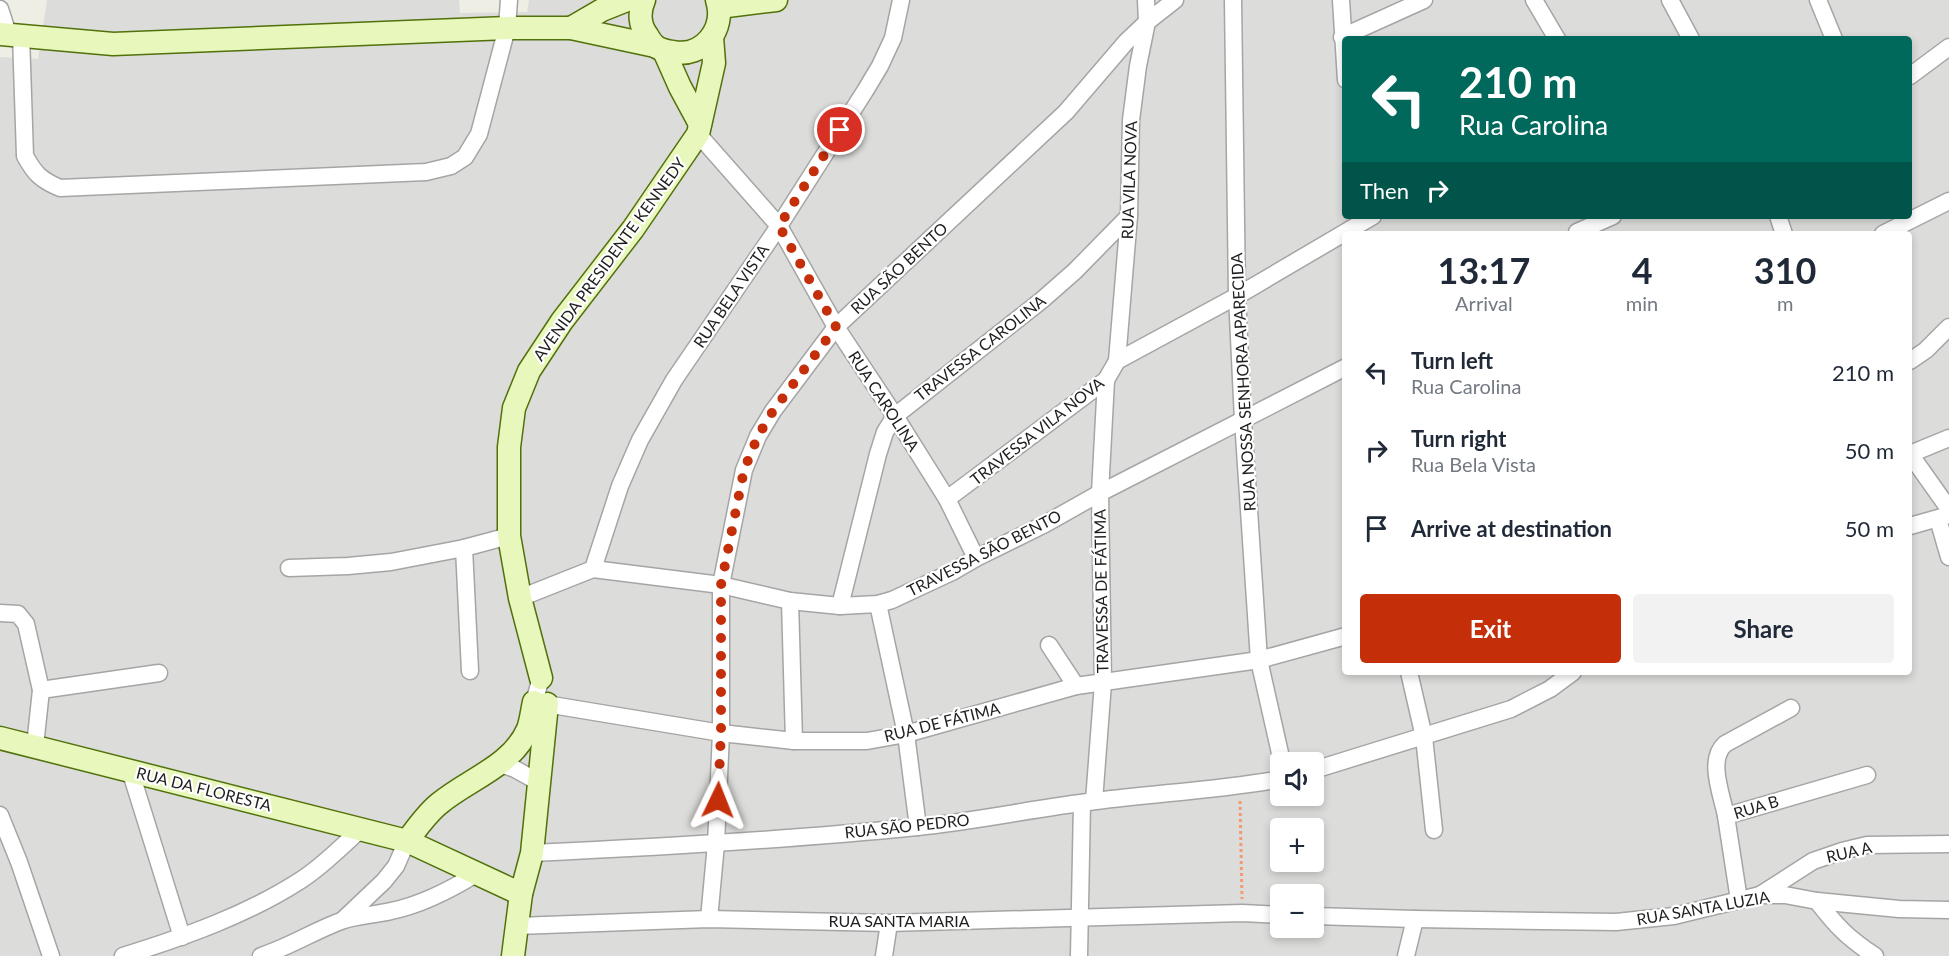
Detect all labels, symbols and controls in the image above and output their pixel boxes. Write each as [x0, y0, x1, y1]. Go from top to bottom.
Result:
text: 210 m [1459, 57, 1577, 107]
icon: left [1360, 60, 1438, 138]
pin [814, 104, 865, 155]
text: Rua Carolina [1459, 108, 1608, 141]
icon: arrive [823, 113, 856, 146]
street label: RUA VILA NOVA [1117, 120, 1140, 240]
street label: AVENIDA PRESIDENTE KENNEDY [528, 153, 689, 364]
icon: right [1421, 174, 1454, 207]
text: Then [1360, 177, 1409, 204]
street label: RUA SÃO BENTO [846, 218, 951, 317]
street label: RUA BELA VISTA [689, 240, 772, 351]
text: 13:17 [1438, 248, 1530, 292]
text: 4 [1632, 248, 1653, 292]
text: 310 [1754, 248, 1816, 292]
street label: RUA NOSSA SENHORA APARECIDA [1226, 252, 1259, 512]
street label: TRAVESSA CAROLINA [910, 290, 1049, 405]
text: Arrival [1455, 291, 1513, 315]
text: min [1626, 291, 1658, 315]
text: m [1777, 291, 1793, 315]
street label: RUA CAROLINA [845, 347, 924, 455]
text: Turn left [1411, 347, 1493, 374]
icon: left [1360, 356, 1393, 389]
text: 210 m [1832, 359, 1894, 386]
street label: TRAVESSA VILA NOVA [966, 373, 1107, 489]
text: Rua Carolina [1411, 374, 1521, 398]
text: Turn right [1411, 425, 1506, 452]
icon: right [1360, 434, 1393, 467]
text: 50 m [1845, 437, 1894, 464]
text: Rua Bela Vista [1411, 452, 1536, 476]
street label: TRAVESSA SÃO BENTO [903, 505, 1064, 600]
street label: TRAVESSA DE FÁTIMA [1090, 509, 1111, 673]
icon: arrive [1360, 512, 1393, 545]
text: Arrive at destination [1411, 515, 1612, 542]
text: 50 m [1845, 515, 1894, 542]
button: Exit [1360, 594, 1621, 663]
button: Share [1633, 594, 1894, 663]
street label: RUA DE FÁTIMA [882, 698, 1002, 745]
map controls [1270, 752, 1324, 938]
button: sound [1270, 752, 1324, 806]
street label: RUA DA FLORESTA [135, 763, 274, 815]
position arrow [686, 768, 750, 832]
street label: RUA B [1731, 791, 1781, 822]
street label: RUA SÃO PEDRO [844, 809, 971, 842]
button: + [1270, 818, 1324, 872]
street label: RUA A [1824, 837, 1874, 866]
button: − [1270, 884, 1324, 938]
street label: RUA SANTA LUZIA [1635, 886, 1771, 929]
street label: RUA SANTA MARIA [828, 911, 970, 930]

